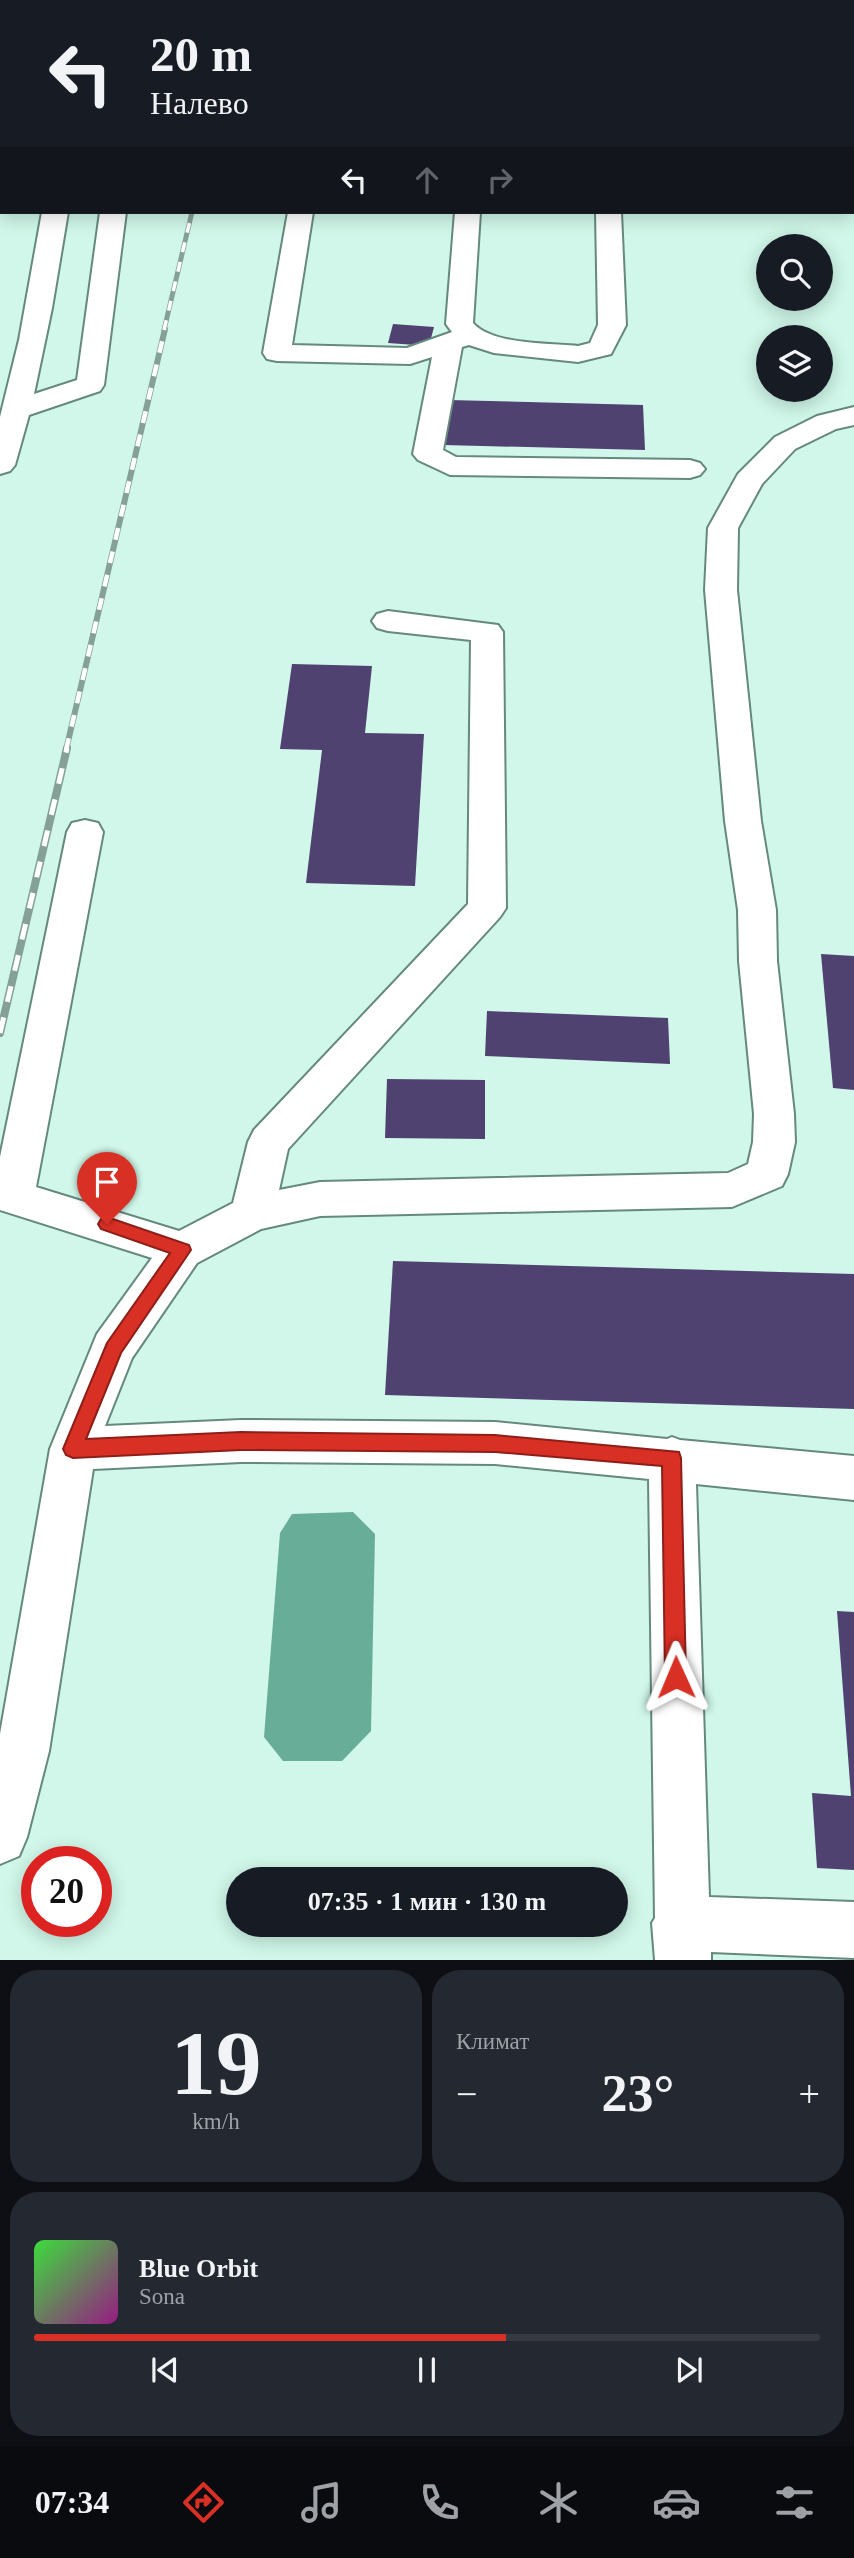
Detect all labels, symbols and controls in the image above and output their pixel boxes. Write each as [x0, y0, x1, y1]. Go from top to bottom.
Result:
text: 20 m [150, 27, 252, 82]
icon: left [35, 28, 126, 119]
text: Налево [150, 85, 249, 121]
icon: left [335, 161, 373, 199]
icon: ahead [408, 161, 446, 199]
icon: right [481, 161, 519, 199]
map controls [756, 234, 833, 402]
button: search [756, 234, 833, 311]
button: layers [756, 325, 833, 402]
pin [77, 1152, 137, 1224]
icon: arrive [88, 1163, 126, 1201]
position arrow [639, 1640, 713, 1714]
speed limit sign: 20 [21, 1846, 112, 1937]
text: 07:35 · 1 мин · 130 m [308, 1887, 546, 1916]
text: 19 [171, 2013, 262, 2114]
text: Климат [456, 2029, 529, 2054]
text: 23° [602, 2065, 674, 2122]
text: − [456, 2073, 477, 2115]
text: + [799, 2073, 820, 2115]
text: km/h [192, 2109, 240, 2134]
text: Blue Orbit [139, 2254, 258, 2283]
text: Sona [139, 2284, 185, 2309]
icon: previous [146, 2351, 184, 2389]
icon: pause [408, 2351, 446, 2389]
icon: next [670, 2351, 708, 2389]
icon: directions [179, 2478, 228, 2527]
icon: music [297, 2478, 346, 2527]
icon: phone [415, 2478, 464, 2527]
icon: climate [534, 2478, 583, 2527]
icon: car [652, 2478, 701, 2527]
icon: filters [770, 2478, 819, 2527]
text: 07:34 [35, 2484, 109, 2520]

